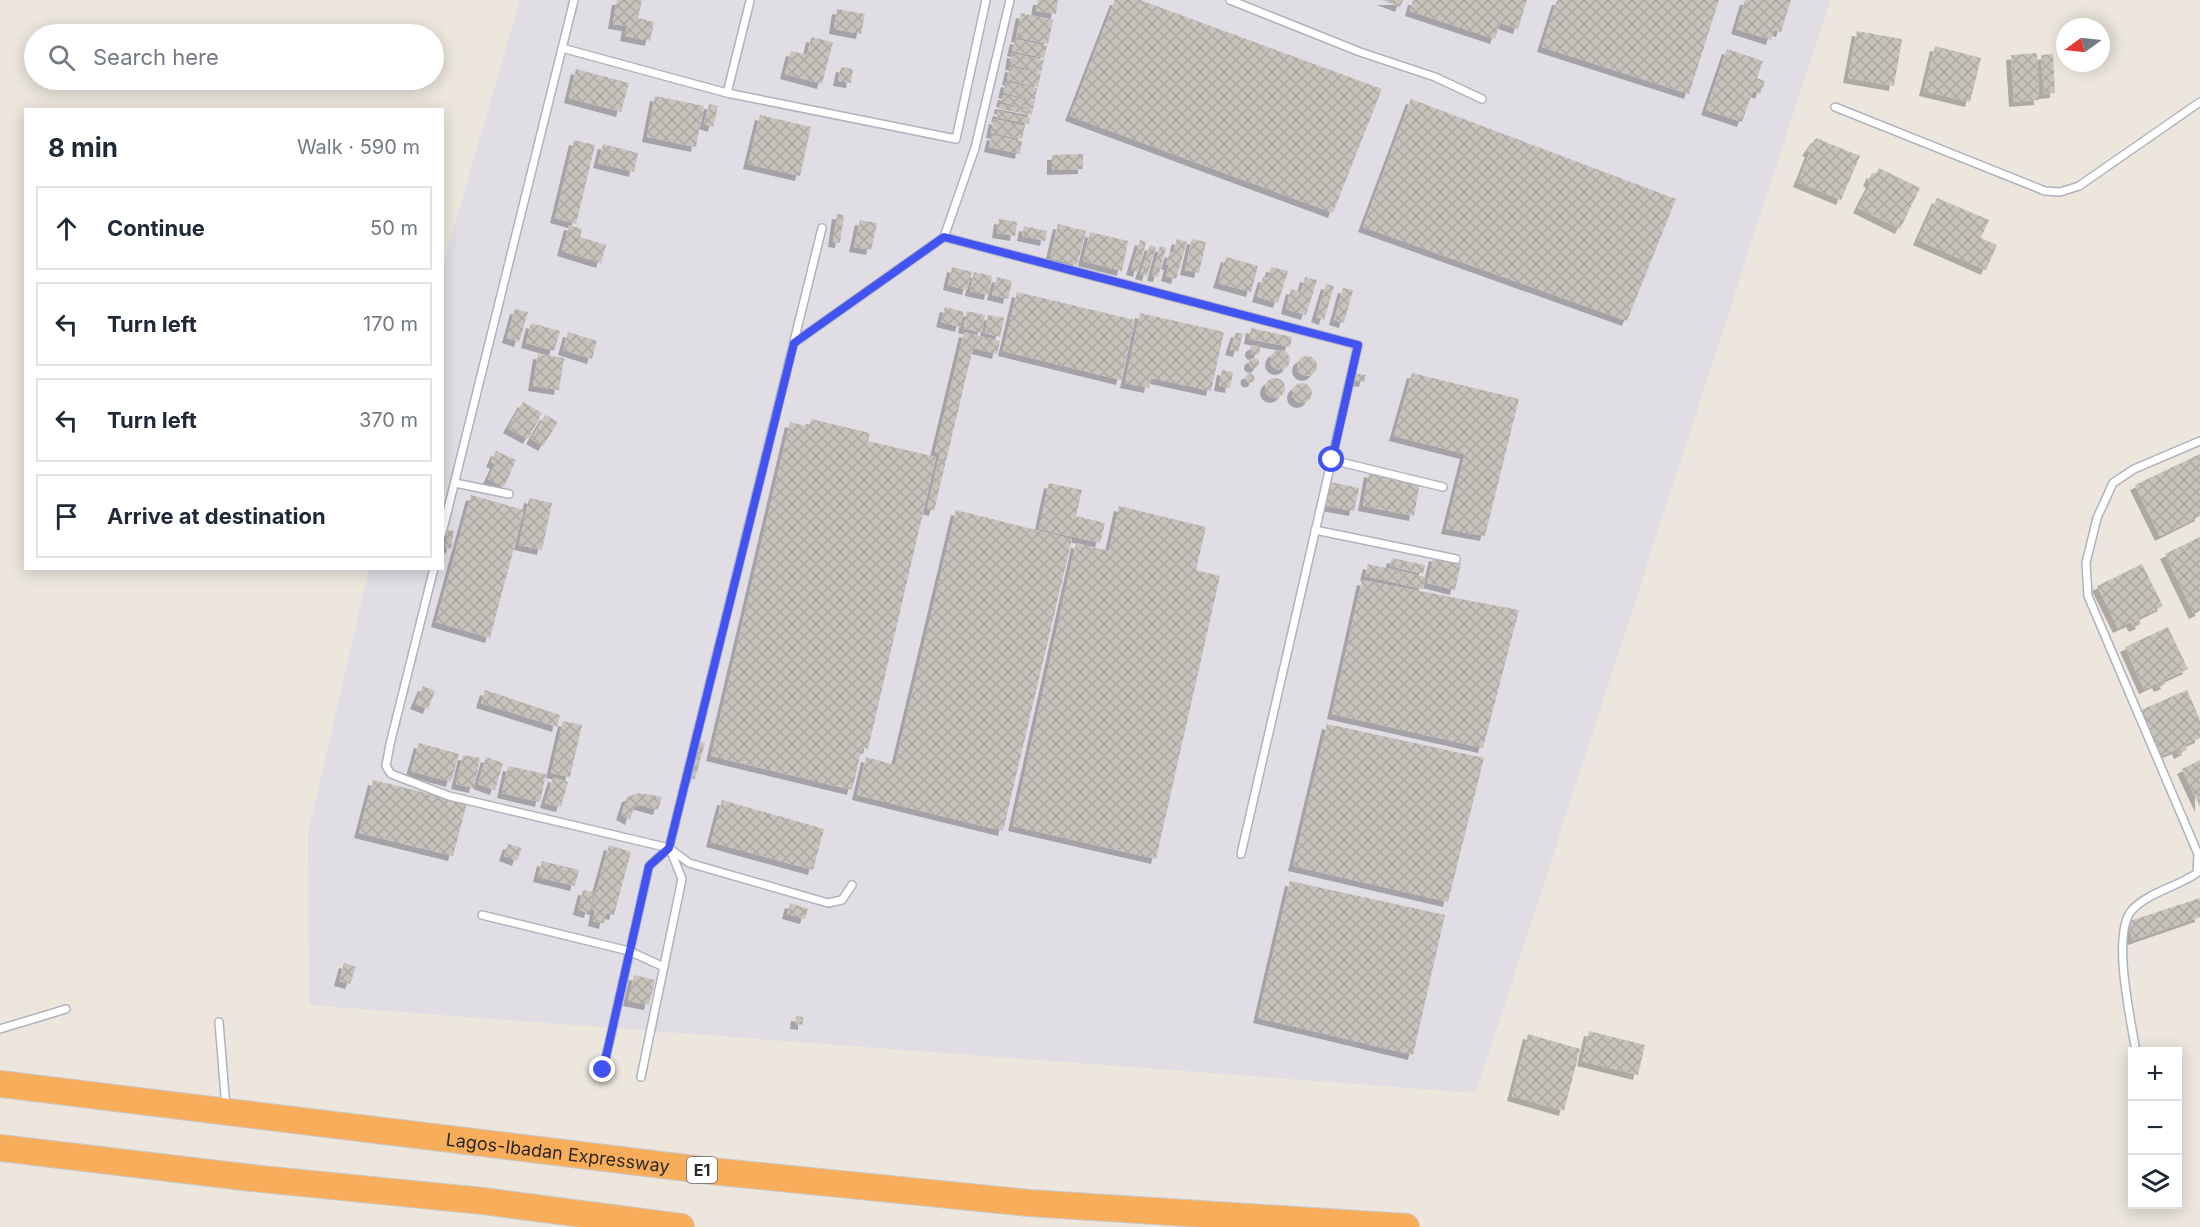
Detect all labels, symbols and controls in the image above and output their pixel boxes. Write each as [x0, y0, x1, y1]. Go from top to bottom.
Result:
north arrow [2056, 18, 2110, 72]
search box [24, 24, 444, 90]
icon: search [45, 41, 78, 74]
text: Search here [93, 44, 219, 70]
text: 8 min [48, 132, 118, 163]
text: Walk · 590 m [297, 135, 420, 159]
icon: ahead [50, 212, 83, 245]
text: Continue [107, 215, 205, 241]
text: 50 m [370, 216, 418, 240]
icon: left [50, 308, 83, 341]
text: Turn left [107, 311, 197, 337]
text: 170 m [363, 312, 418, 336]
icon: left [50, 404, 83, 437]
text: Turn left [107, 407, 197, 433]
text: 370 m [359, 408, 418, 432]
route start [1318, 446, 1344, 472]
icon: arrive [50, 500, 83, 533]
text: Arrive at destination [107, 503, 326, 529]
map controls [2128, 1047, 2182, 1209]
button: + [2128, 1047, 2182, 1101]
route end [589, 1056, 615, 1082]
button: − [2128, 1101, 2182, 1155]
street label: Lagos-Ibadan Expressway [445, 1128, 671, 1176]
button: layers [2128, 1155, 2182, 1209]
road number: E1 [687, 1157, 717, 1183]

